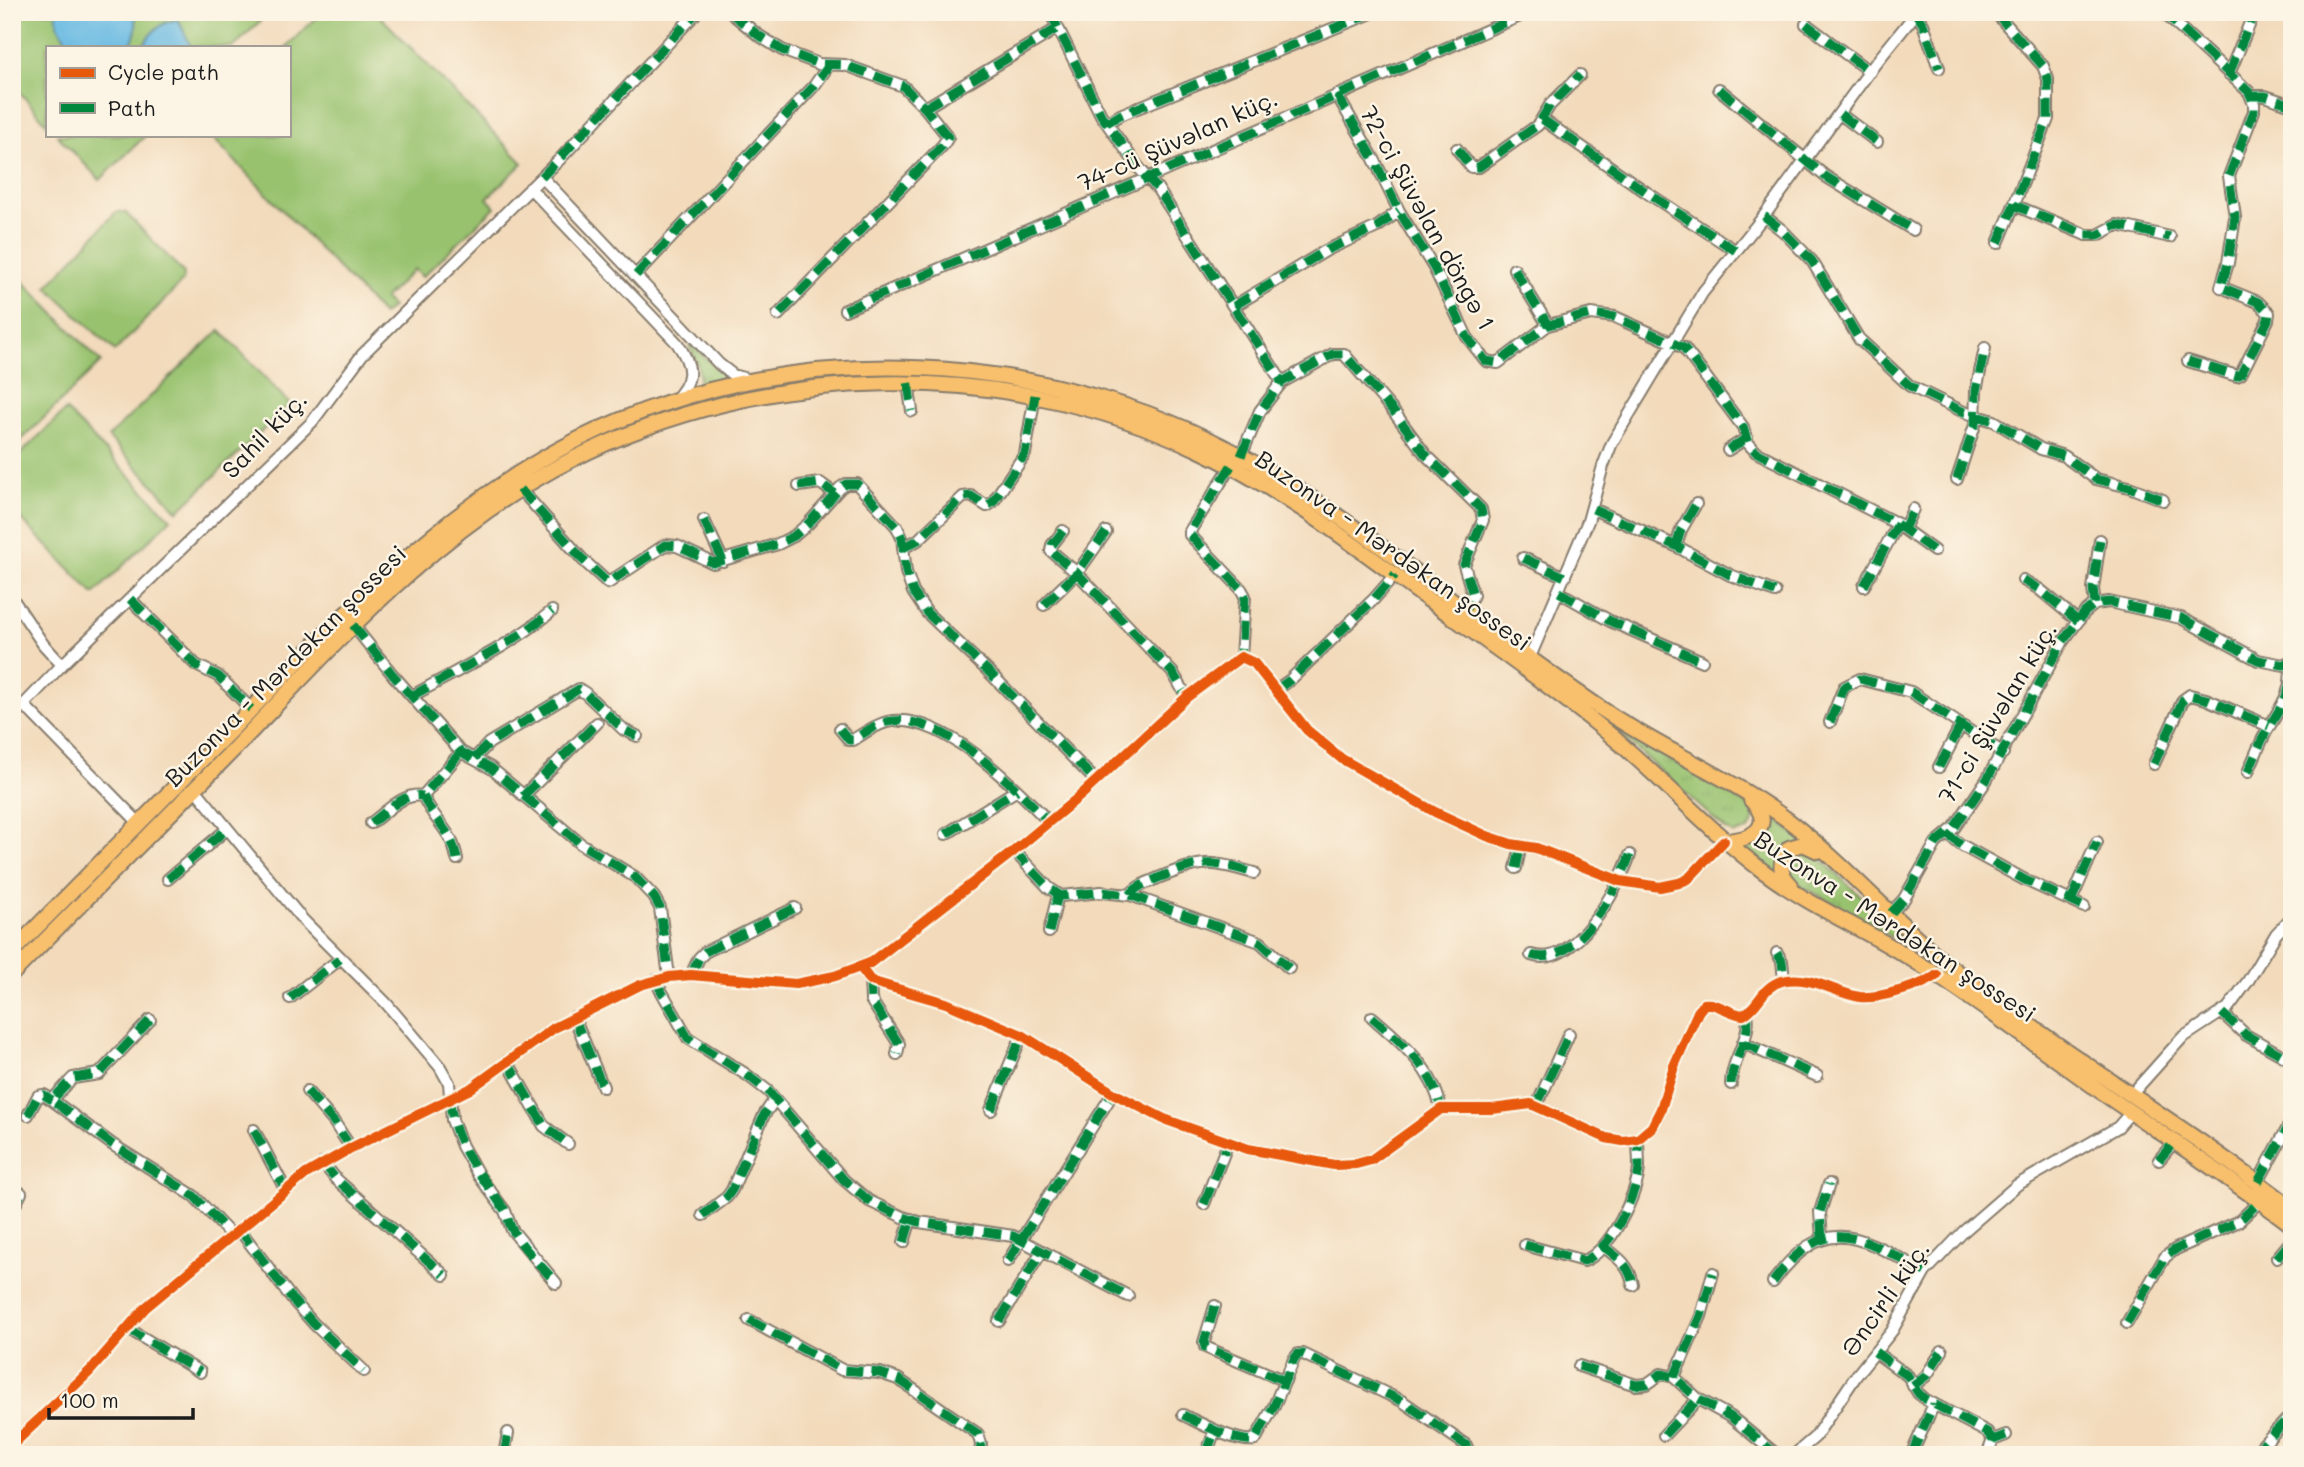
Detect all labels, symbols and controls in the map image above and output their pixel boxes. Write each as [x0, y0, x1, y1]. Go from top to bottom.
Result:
legend [46, 46, 290, 136]
text: Cycle path [108, 58, 218, 85]
street label: 74-cü Şüvəlan küç. [1073, 82, 1282, 198]
text: Path [108, 94, 155, 121]
street label: 72-ci Şüvəlan döngə 1 [1354, 100, 1503, 335]
street label: Sahil küç. [215, 384, 313, 484]
street label: Buzonva - Mərdəkan şossesi [1250, 442, 1538, 657]
street label: Buzonva - Mərdəkan şossesi [157, 537, 413, 793]
street label: 71-ci Şüvəlan küç. [1930, 616, 2063, 809]
street label: Buzonva - Mərdəkan şossesi [1749, 823, 2043, 1029]
street label: Əncirli küç. [1834, 1234, 1936, 1362]
scale bar [49, 1376, 192, 1420]
text: 100 m [60, 1386, 119, 1413]

